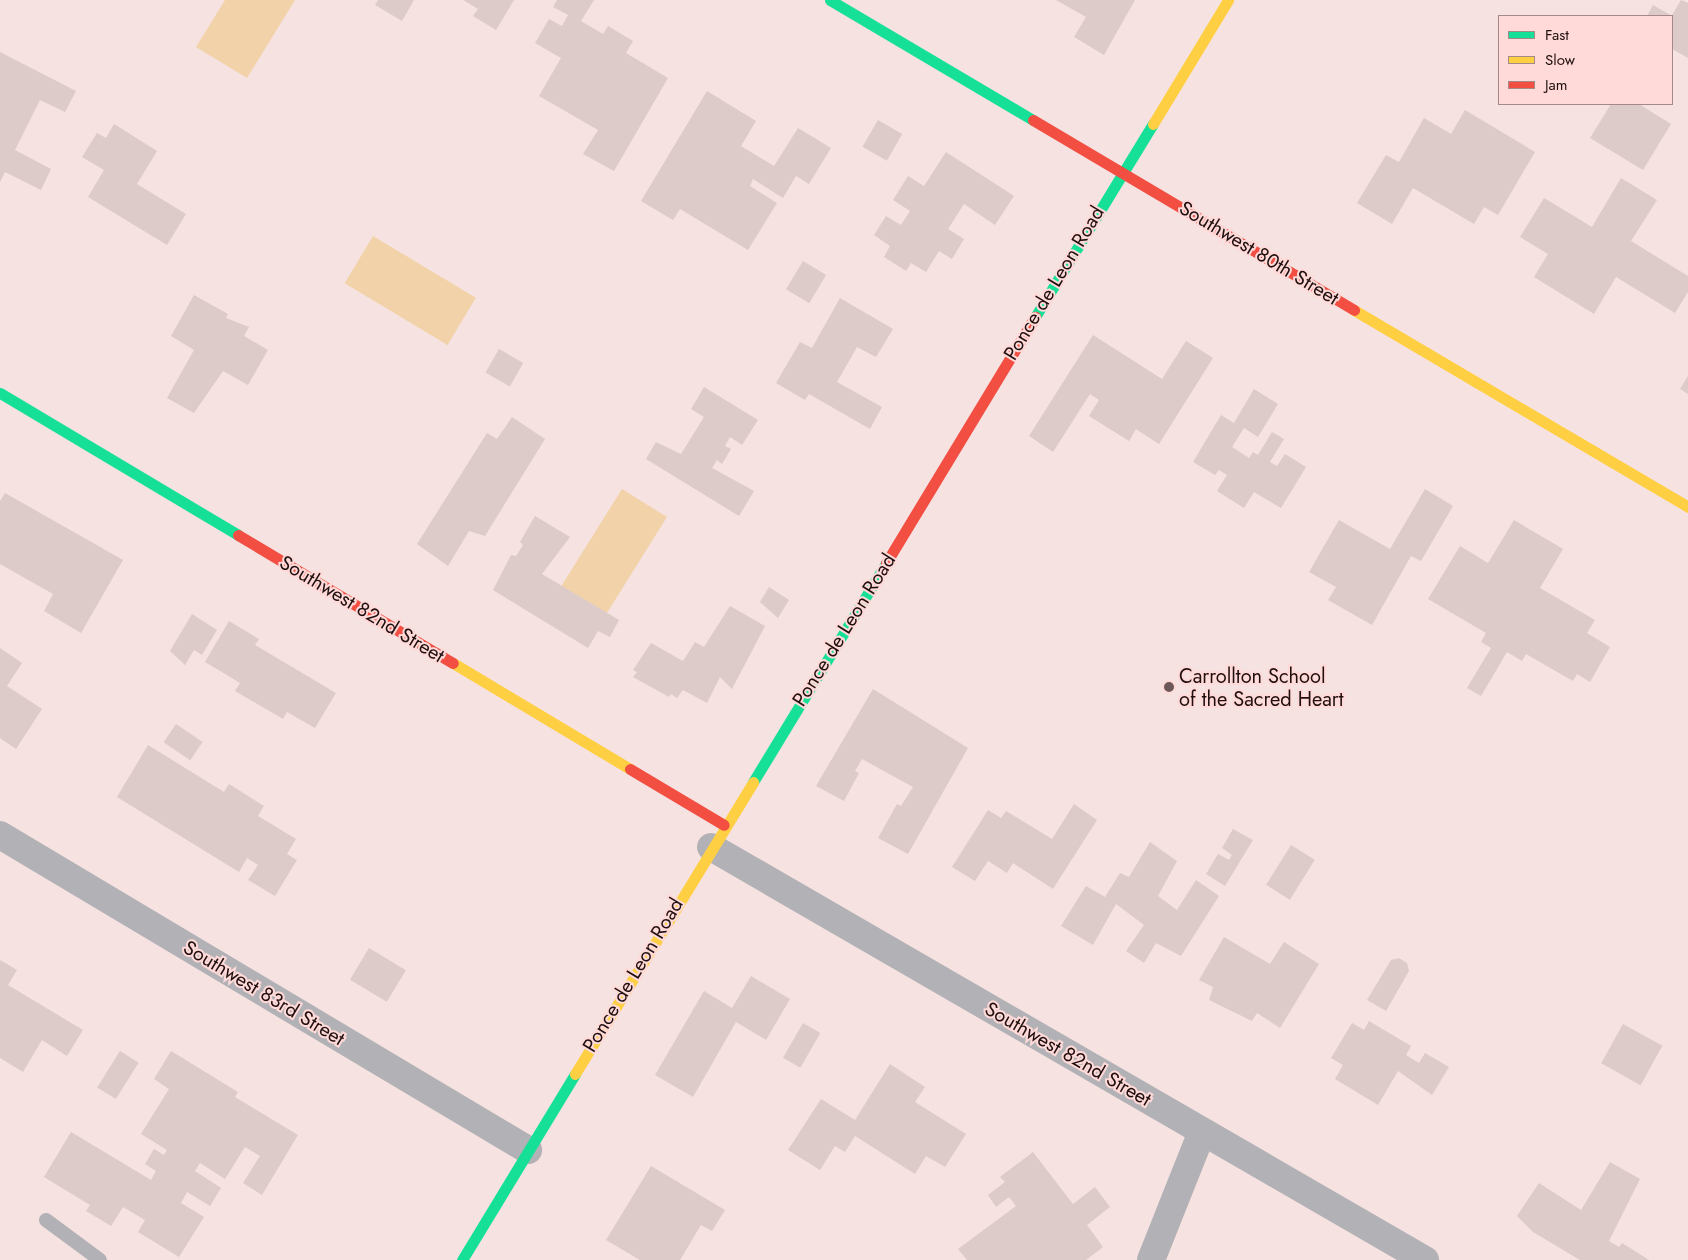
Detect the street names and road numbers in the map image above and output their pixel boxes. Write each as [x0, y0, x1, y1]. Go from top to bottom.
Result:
street label: Southwest 80th Street [1175, 196, 1343, 310]
street label: Ponce de Leon Road [999, 202, 1109, 364]
street label: Ponce de Leon Road [787, 549, 901, 711]
street label: Southwest 82nd Street [275, 550, 449, 668]
street label: Ponce de Leon Road [578, 894, 688, 1056]
street label: Southwest 83rd Street [179, 935, 349, 1051]
street label: Southwest 82nd Street [981, 997, 1155, 1111]

